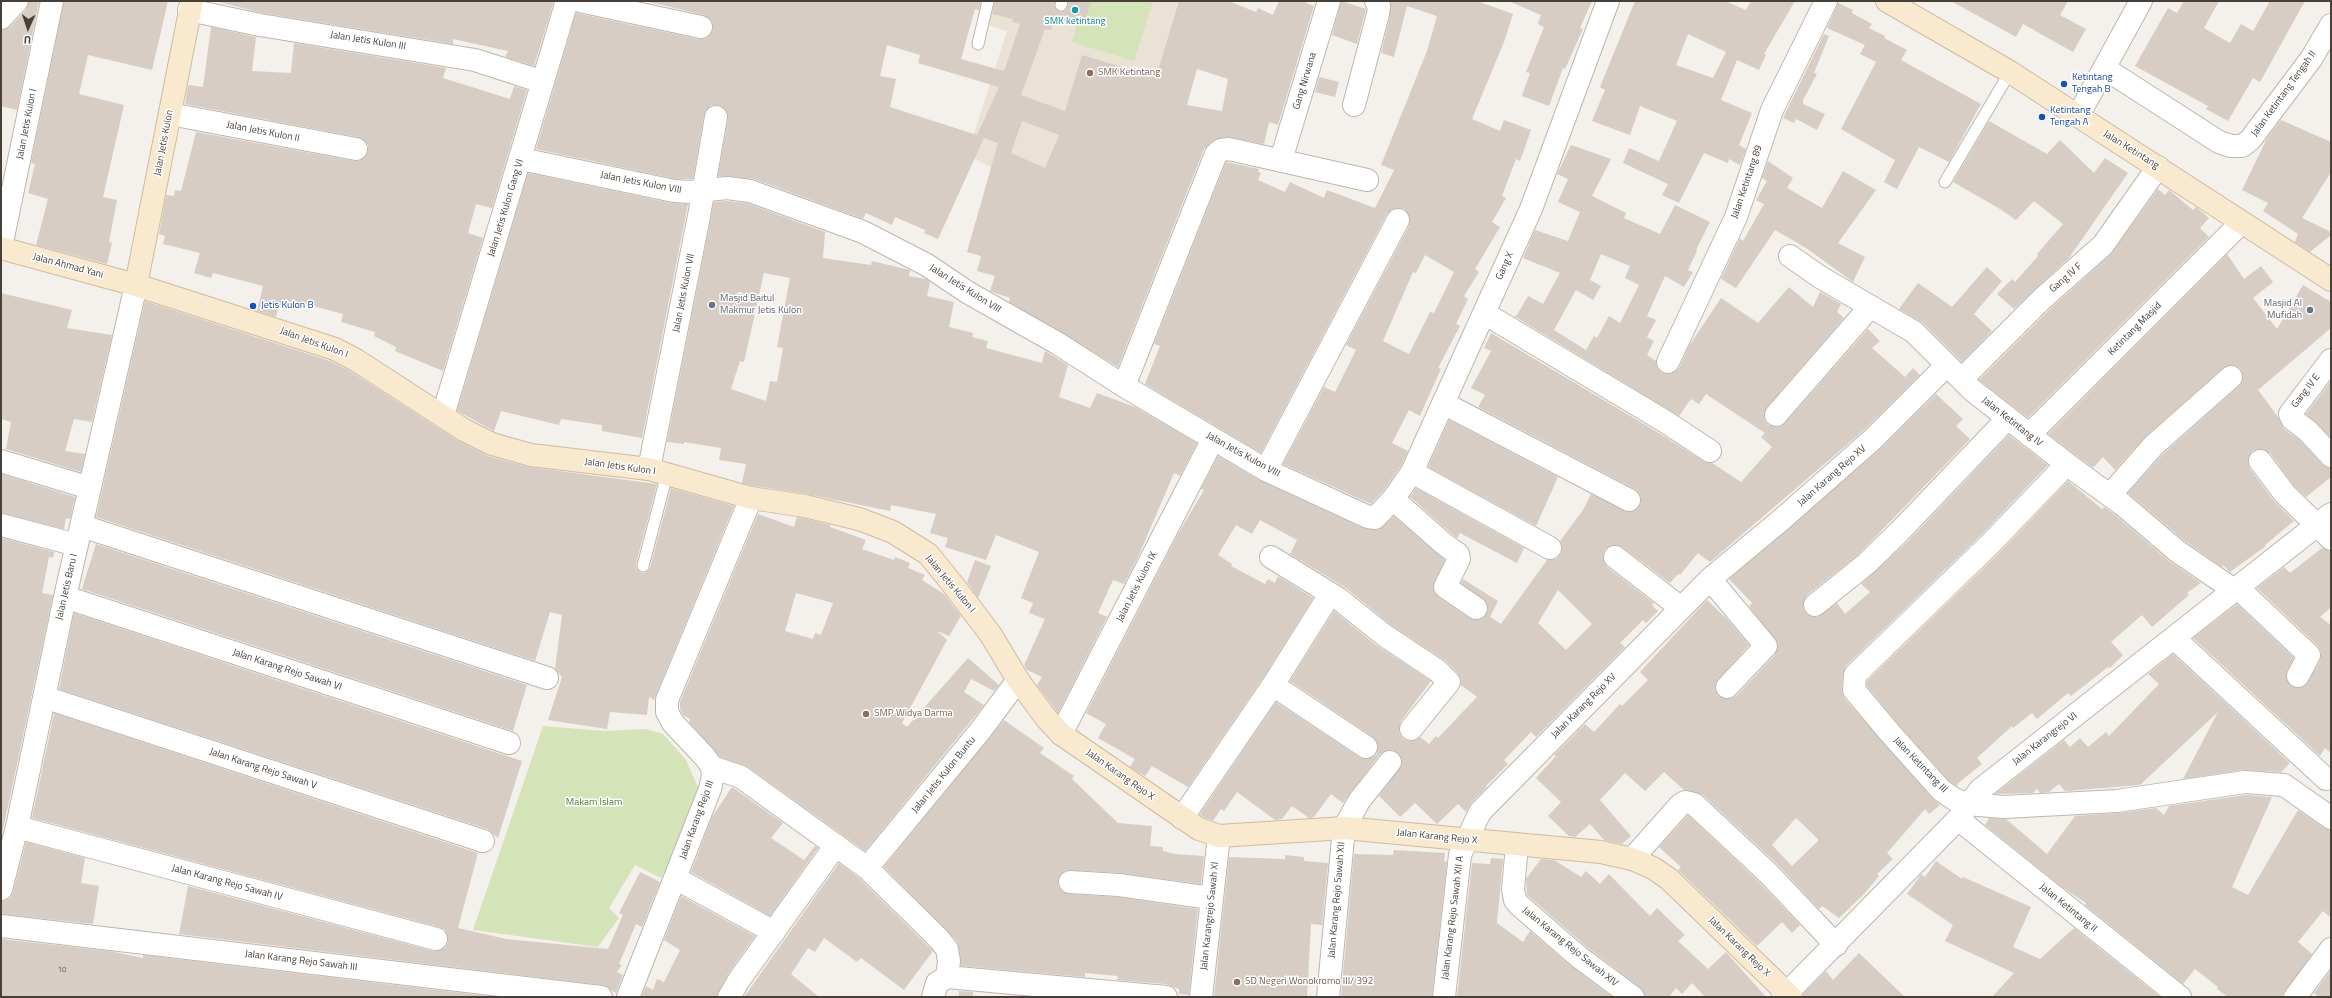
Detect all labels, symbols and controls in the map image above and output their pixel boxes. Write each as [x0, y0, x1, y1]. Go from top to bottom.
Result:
marker: SMK ketintang [1070, 5, 1080, 15]
north arrow [8, 8, 48, 48]
place label: SMK ketintang [1044, 16, 1106, 28]
street label: Jalan Jetis Kulon III [329, 29, 407, 53]
text: U [23, 32, 31, 48]
street label: Jalan Ketintang Tengah II [2249, 49, 2319, 139]
street label: Gang Nirwana [1291, 51, 1319, 111]
place label: SMK Ketintang [1098, 67, 1160, 79]
marker: SMK Ketintang [1085, 68, 1095, 78]
place label: Ketintang Tengah B [2072, 72, 2113, 96]
marker: Ketintang Tengah B [2059, 79, 2069, 89]
street label: Jalan Jetis Kulon I [14, 88, 40, 160]
place label: Ketintang Tengah A [2050, 105, 2091, 128]
street label: Jalan Jetis Kulon [152, 109, 176, 177]
marker: Ketintang Tengah A [2037, 112, 2047, 122]
street label: Jalan Jetis Kulon II [225, 119, 301, 145]
street label: Jalan Ketintang [2101, 128, 2161, 172]
street label: Jalan Ketintang 89 [1729, 144, 1765, 220]
street label: Jalan Jetis Kulon Gang VI [485, 158, 527, 258]
street label: Jalan Jetis Kulon VIII [599, 169, 683, 197]
street label: Gang X [1494, 250, 1516, 282]
street label: Jalan Ahmad Yani [32, 251, 104, 281]
street label: Jalan Jetis Kulon VII [670, 253, 698, 333]
street label: Gang IV F [2047, 260, 2085, 296]
street label: Jalan Jetis Kulon VIII [927, 262, 1003, 316]
place label: Masjid Baitul Makmur Jetis Kulon [720, 293, 802, 316]
place label: Masjid Al Mufidah [2264, 298, 2302, 322]
place label: Jetis Kulon B [261, 300, 314, 312]
marker: Masjid Baitul Makmur Jetis Kulon [707, 300, 717, 310]
street label: Ketintang Masjid [2106, 300, 2164, 358]
marker: Jetis Kulon B [248, 301, 258, 311]
marker: Masjid Al Mufidah [2305, 305, 2315, 315]
street label: Jalan Jetis Kulon I [278, 325, 350, 361]
street label: Gang IV E [2289, 372, 2323, 410]
street label: Jalan Ketintang IV [1979, 395, 2045, 449]
street label: Jalan Jetis Kulon VIII [1204, 430, 1282, 480]
street label: Jalan Karang Rejo XV [1795, 443, 1869, 509]
street label: Jalan Jetis Kulon I [584, 456, 656, 478]
street label: Jalan Jetis Kulon IX [1114, 550, 1160, 624]
street label: Jalan Jetis Baru I [54, 553, 80, 621]
street label: Jalan Jetis Kulon I [922, 553, 978, 615]
street label: Jalan Karang Rejo Sawah VI [231, 647, 343, 693]
street label: Jalan Karang Rejo XV [1549, 671, 1619, 741]
place label: SMP Widya Darma [874, 708, 953, 720]
marker: SMP Widya Darma [861, 709, 871, 719]
street label: Jalan Karangrejo VI [2010, 710, 2080, 768]
street label: Jalan Jetis Kulon Buntu [909, 734, 979, 816]
street label: Jalan Ketintang III [1890, 735, 1950, 795]
street label: Jalan Karang Rejo Sawah V [208, 746, 318, 792]
street label: Jalan Karang Rejo X [1083, 747, 1157, 803]
street label: Jalan Karang Rejo III [677, 779, 717, 861]
park label: Makam Islam [566, 797, 622, 809]
street label: Jalan Karang Rejo X [1396, 827, 1478, 847]
street label: Jalan Karang Rejo Sawah XII [1326, 841, 1348, 959]
street label: Jalan Karang Rejo Sawah XII A [1439, 855, 1467, 981]
street label: Jalan Karangrejo Sawah XI [1198, 861, 1222, 971]
street label: Jalan Karang Rejo Sawah IV [170, 862, 284, 904]
street label: Jalan Ketintang II [2037, 881, 2099, 935]
street label: Jalan Karang Rejo Sawah XIV [1520, 905, 1620, 989]
street label: Jalan Karang Rejo X [1706, 915, 1772, 979]
street label: Jalan Karang Rejo Sawah III [244, 948, 358, 974]
house number: 10 [58, 965, 66, 975]
place label: SD Negeri Wonokromo III/ 392 [1245, 976, 1373, 988]
marker: SD Negeri Wonokromo III/ 392 [1232, 977, 1242, 987]

